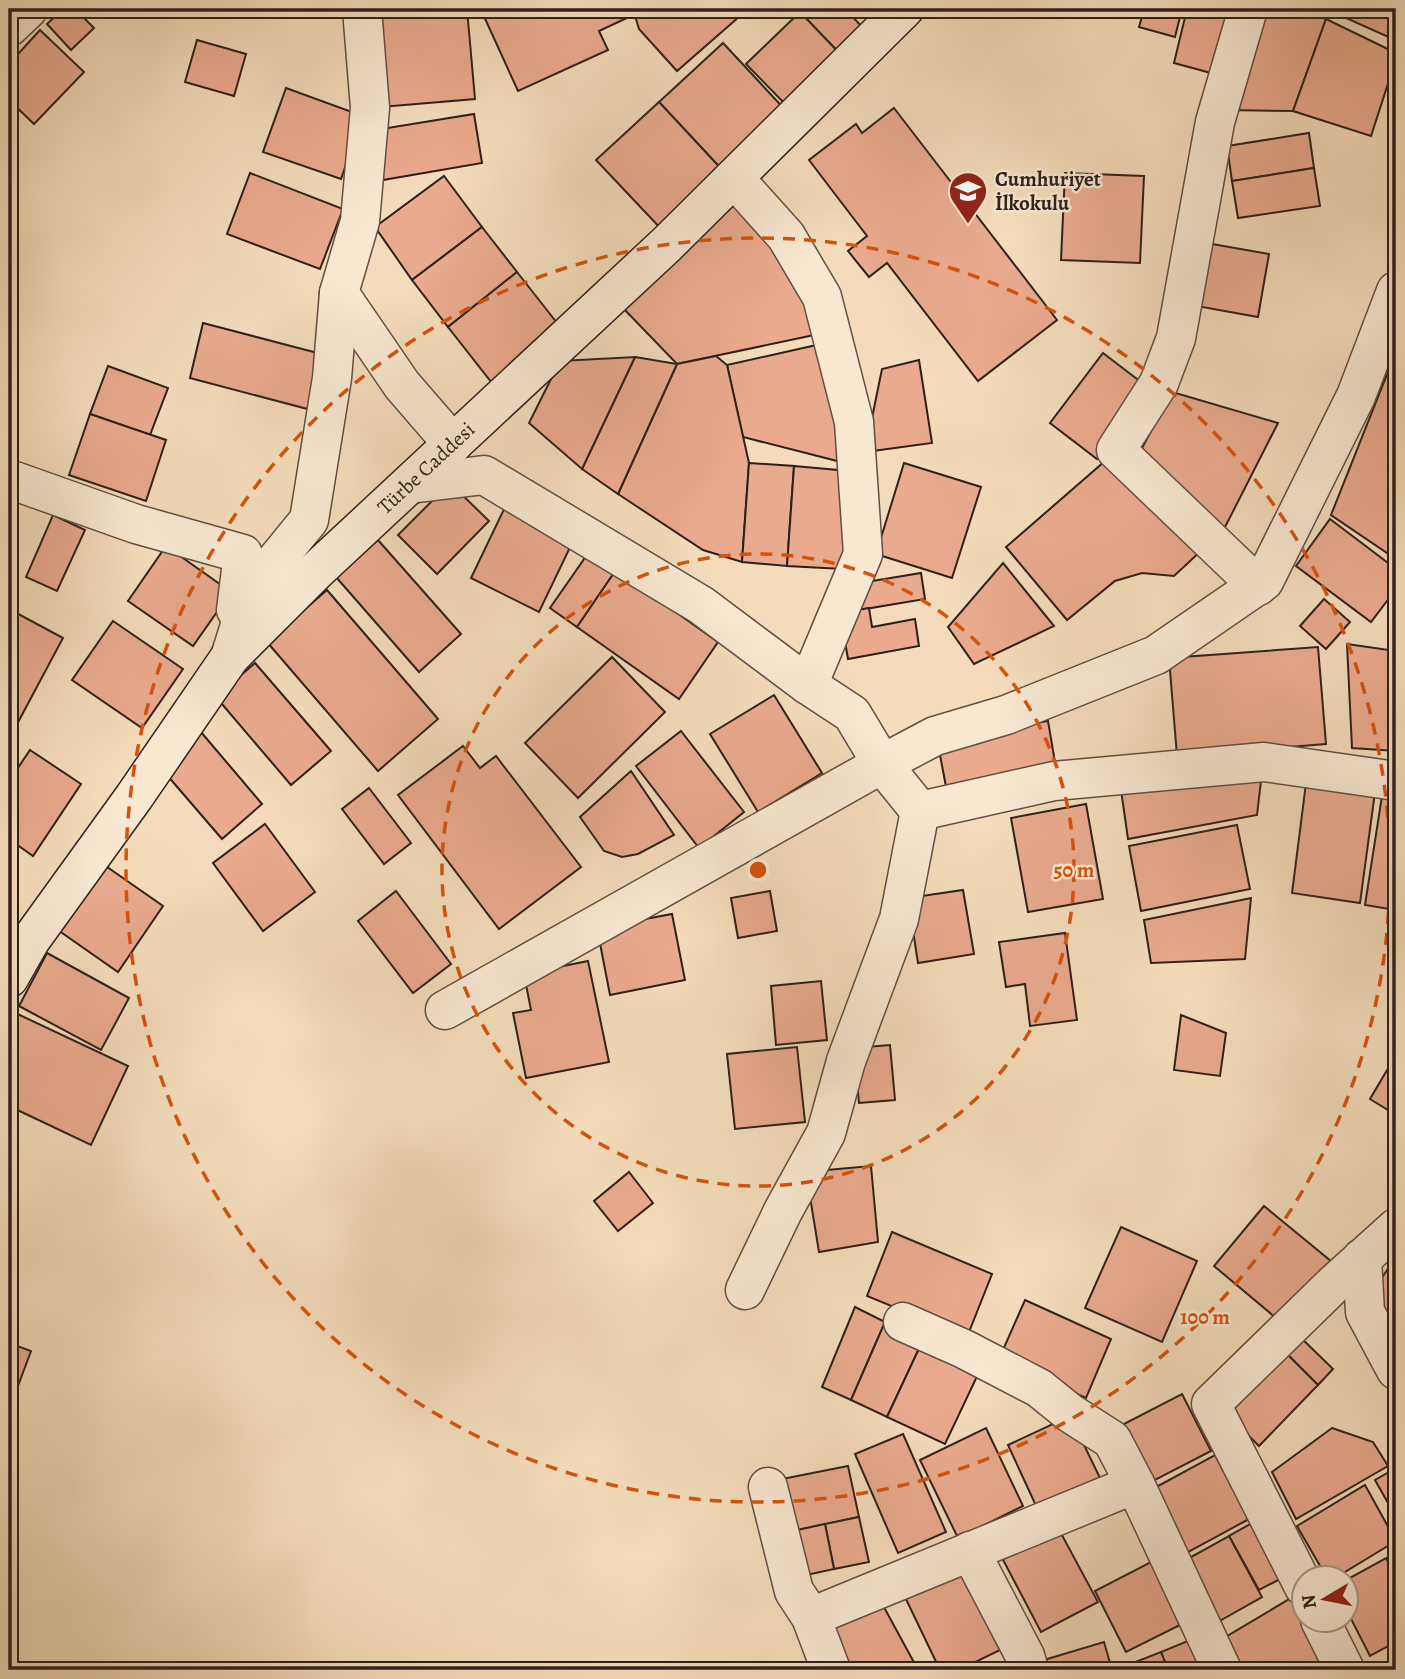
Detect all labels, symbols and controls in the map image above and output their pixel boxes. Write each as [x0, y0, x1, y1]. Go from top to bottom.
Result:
place label: Cumhuriyet İlkokulu [995, 165, 1101, 217]
school or university icon: Cumhuriyet İlkokulu [947, 170, 989, 225]
street label: Türbe Caddesi [371, 416, 481, 520]
text: 50 m [1054, 856, 1095, 884]
centre of rings [746, 858, 770, 882]
text: 100 m [1180, 1303, 1230, 1331]
north arrow [1290, 1564, 1360, 1634]
text: N [1295, 1593, 1323, 1611]

